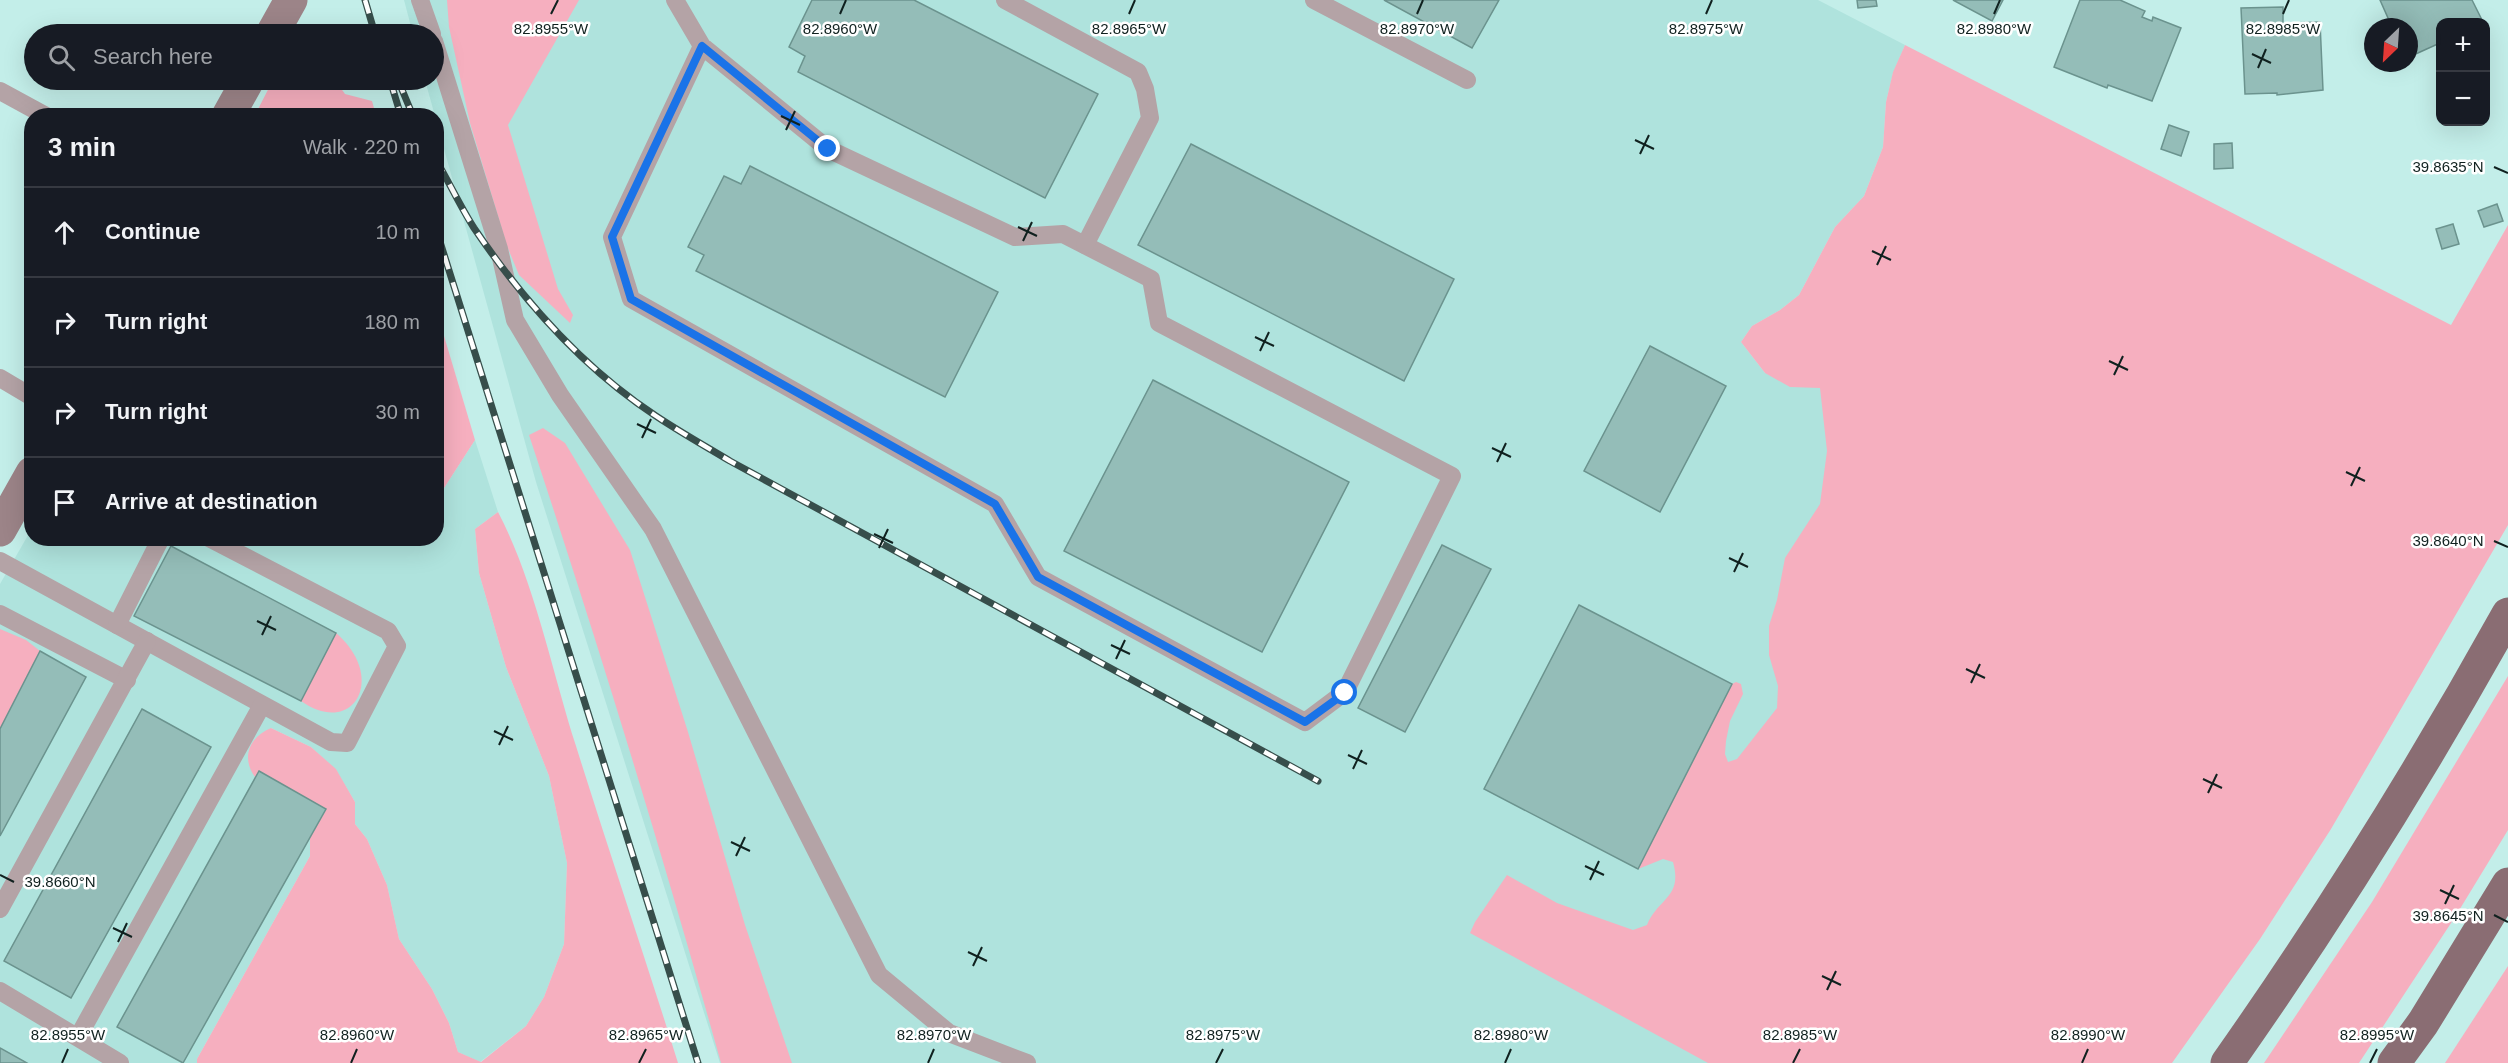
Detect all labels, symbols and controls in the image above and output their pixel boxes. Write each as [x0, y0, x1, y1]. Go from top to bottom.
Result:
north arrow [2364, 18, 2418, 72]
map controls [2436, 18, 2490, 126]
button: + [2436, 18, 2490, 72]
text: 82.8955°W [514, 20, 589, 37]
text: 82.8960°W [803, 20, 878, 37]
text: 82.8965°W [1092, 20, 1167, 37]
text: 82.8970°W [1380, 20, 1455, 37]
text: 82.8975°W [1669, 20, 1744, 37]
text: 82.8980°W [1957, 20, 2032, 37]
text: 82.8985°W [2246, 20, 2321, 37]
search box [24, 24, 444, 90]
icon: search [45, 41, 78, 74]
text: Search here [93, 44, 213, 69]
button: − [2436, 72, 2490, 126]
text: 3 min [48, 132, 116, 162]
route end [814, 135, 840, 161]
text: Walk · 220 m [303, 136, 420, 158]
text: 39.8635°N [2412, 158, 2484, 175]
icon: ahead [48, 216, 81, 249]
text: Continue [105, 219, 200, 244]
text: 10 m [376, 221, 420, 243]
icon: right [48, 306, 81, 339]
text: Turn right [105, 309, 207, 334]
text: 180 m [364, 311, 420, 333]
icon: right [48, 396, 81, 429]
text: Turn right [105, 399, 207, 424]
text: 30 m [376, 401, 420, 423]
icon: arrive [48, 486, 81, 519]
text: Arrive at destination [105, 489, 318, 514]
text: 39.8640°N [2412, 532, 2484, 549]
route start [1331, 679, 1357, 705]
text: 39.8660°N [24, 873, 96, 890]
text: 39.8645°N [2412, 907, 2484, 924]
text: 82.8955°W [31, 1026, 106, 1043]
text: 82.8960°W [320, 1026, 395, 1043]
text: 82.8965°W [609, 1026, 684, 1043]
text: 82.8970°W [897, 1026, 972, 1043]
text: 82.8975°W [1186, 1026, 1261, 1043]
text: 82.8980°W [1474, 1026, 1549, 1043]
text: 82.8985°W [1763, 1026, 1838, 1043]
text: 82.8990°W [2051, 1026, 2126, 1043]
text: 82.8995°W [2340, 1026, 2415, 1043]

